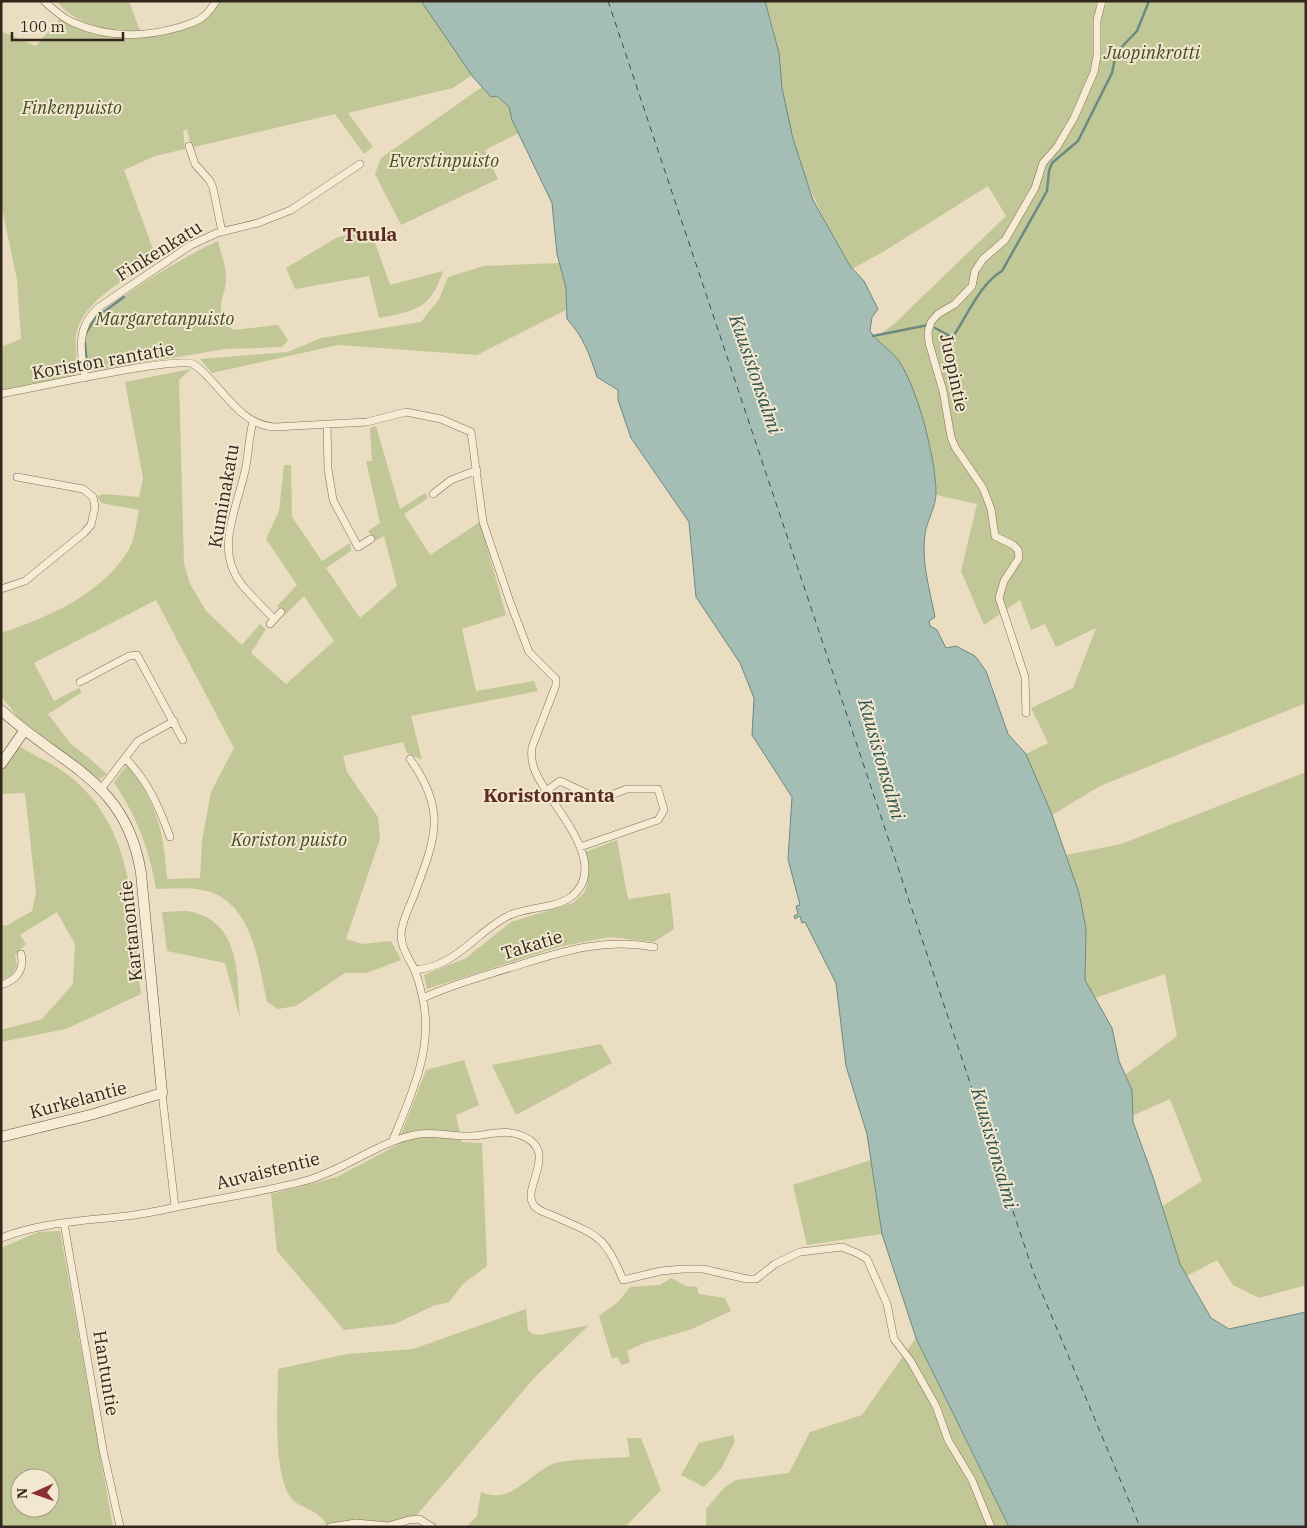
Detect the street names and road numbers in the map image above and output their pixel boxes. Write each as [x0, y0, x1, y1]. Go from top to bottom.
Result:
street label: Finkenkatu [111, 215, 206, 286]
street label: Juopintie [935, 332, 974, 414]
street label: Koriston rantatie [30, 337, 176, 384]
street label: Kuminakatu [203, 442, 244, 550]
street label: Kartanontie [114, 879, 147, 983]
street label: Takatie [499, 924, 565, 965]
street label: Kurkelantie [27, 1076, 129, 1124]
street label: Auvaistentie [214, 1147, 322, 1194]
street label: Hantuntie [88, 1329, 125, 1417]

